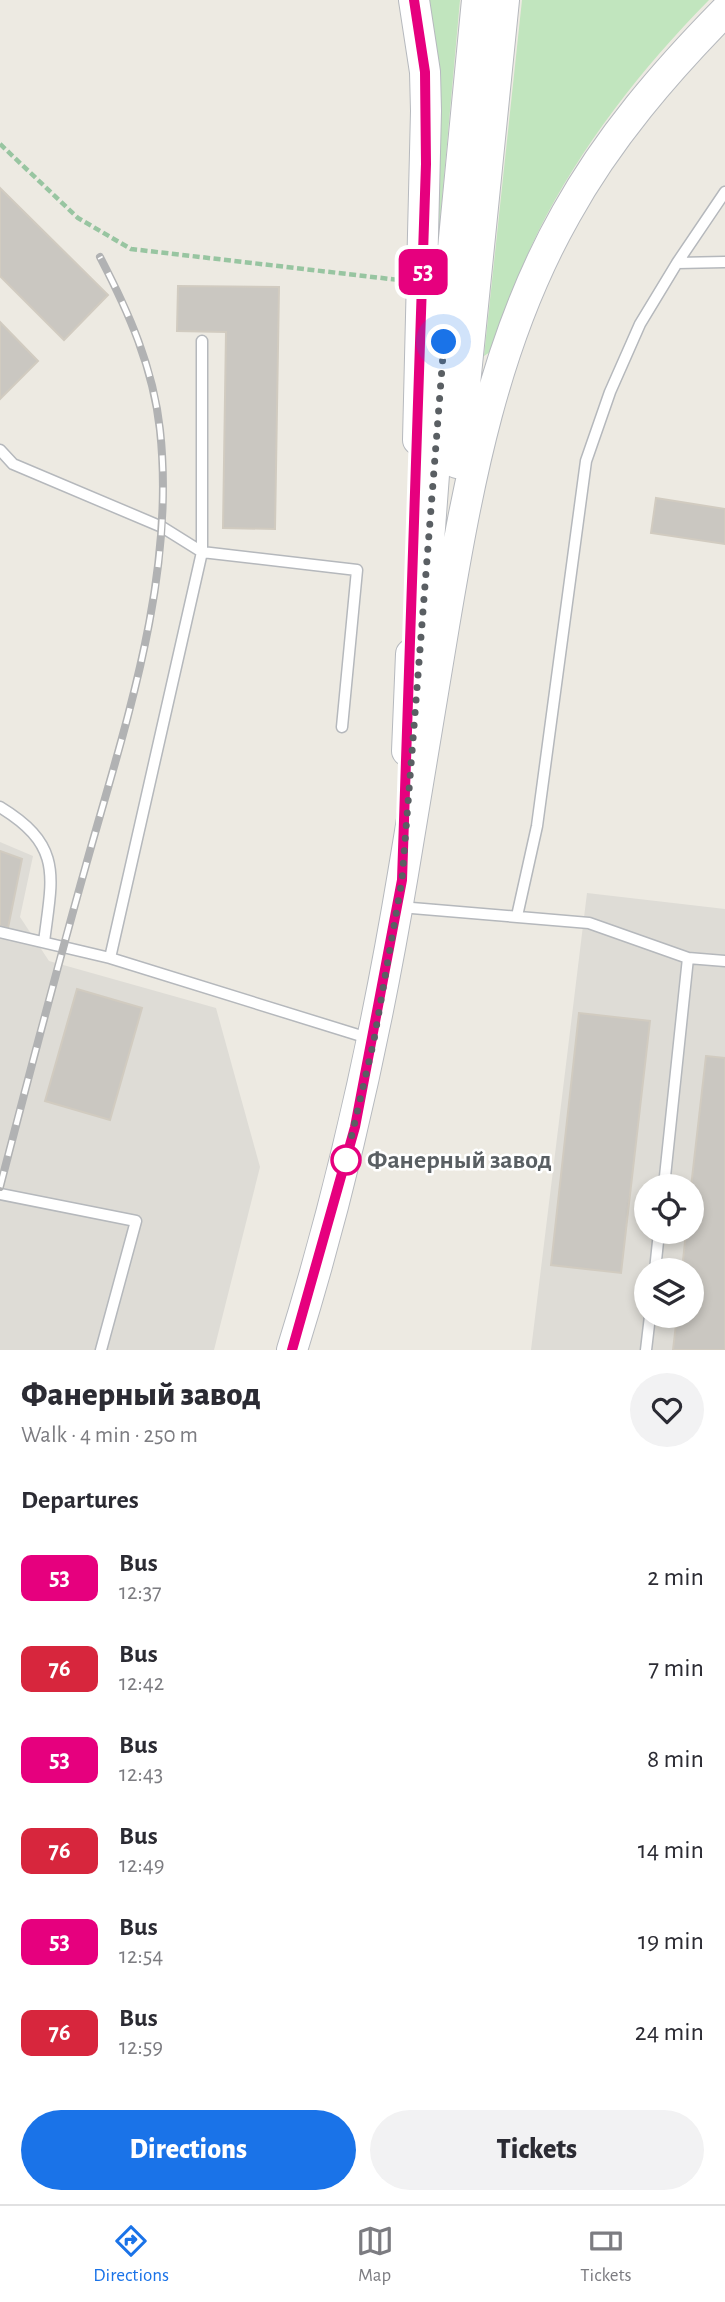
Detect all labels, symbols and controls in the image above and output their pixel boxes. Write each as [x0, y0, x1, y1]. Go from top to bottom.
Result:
line badge: 53 [392, 249, 454, 295]
text: 53 [413, 260, 433, 284]
your location [426, 324, 461, 359]
marker: Фанерный завод [331, 1145, 361, 1175]
place label: Фанерный завод [367, 1147, 552, 1173]
map controls [634, 1174, 704, 1328]
button: locate [634, 1174, 704, 1244]
button: layers [634, 1258, 704, 1328]
button: heart [630, 1373, 704, 1447]
text: Фанерный завод [21, 1379, 261, 1412]
text: Walk · 4 min · 250 m [21, 1424, 198, 1447]
text: Departures [21, 1487, 139, 1513]
text: Bus [119, 1550, 158, 1576]
text: 2 min [647, 1564, 704, 1590]
text: 53 [49, 1566, 70, 1590]
text: 12:37 [119, 1581, 162, 1604]
text: Bus [119, 1641, 158, 1667]
text: 7 min [648, 1655, 704, 1681]
text: 76 [49, 1657, 70, 1681]
text: 12:42 [119, 1672, 164, 1695]
text: Bus [119, 1732, 158, 1758]
text: 8 min [647, 1746, 704, 1772]
text: 53 [49, 1748, 70, 1772]
text: 12:43 [119, 1763, 163, 1786]
text: Bus [119, 1823, 158, 1849]
text: 14 min [638, 1837, 704, 1863]
text: 76 [49, 1839, 70, 1863]
text: 12:49 [119, 1854, 165, 1877]
text: Bus [119, 1914, 158, 1940]
text: 19 min [638, 1928, 704, 1954]
text: 53 [49, 1930, 70, 1954]
text: 12:54 [119, 1945, 163, 1968]
text: Bus [119, 2005, 158, 2031]
text: 24 min [635, 2019, 704, 2045]
text: 76 [49, 2021, 70, 2045]
text: 12:59 [119, 2036, 163, 2059]
button: Directions [21, 2110, 356, 2190]
button: Tickets [370, 2110, 704, 2190]
tab: Directions [93, 2222, 169, 2287]
tab: Map [356, 2222, 394, 2287]
tab: Tickets [580, 2222, 632, 2287]

